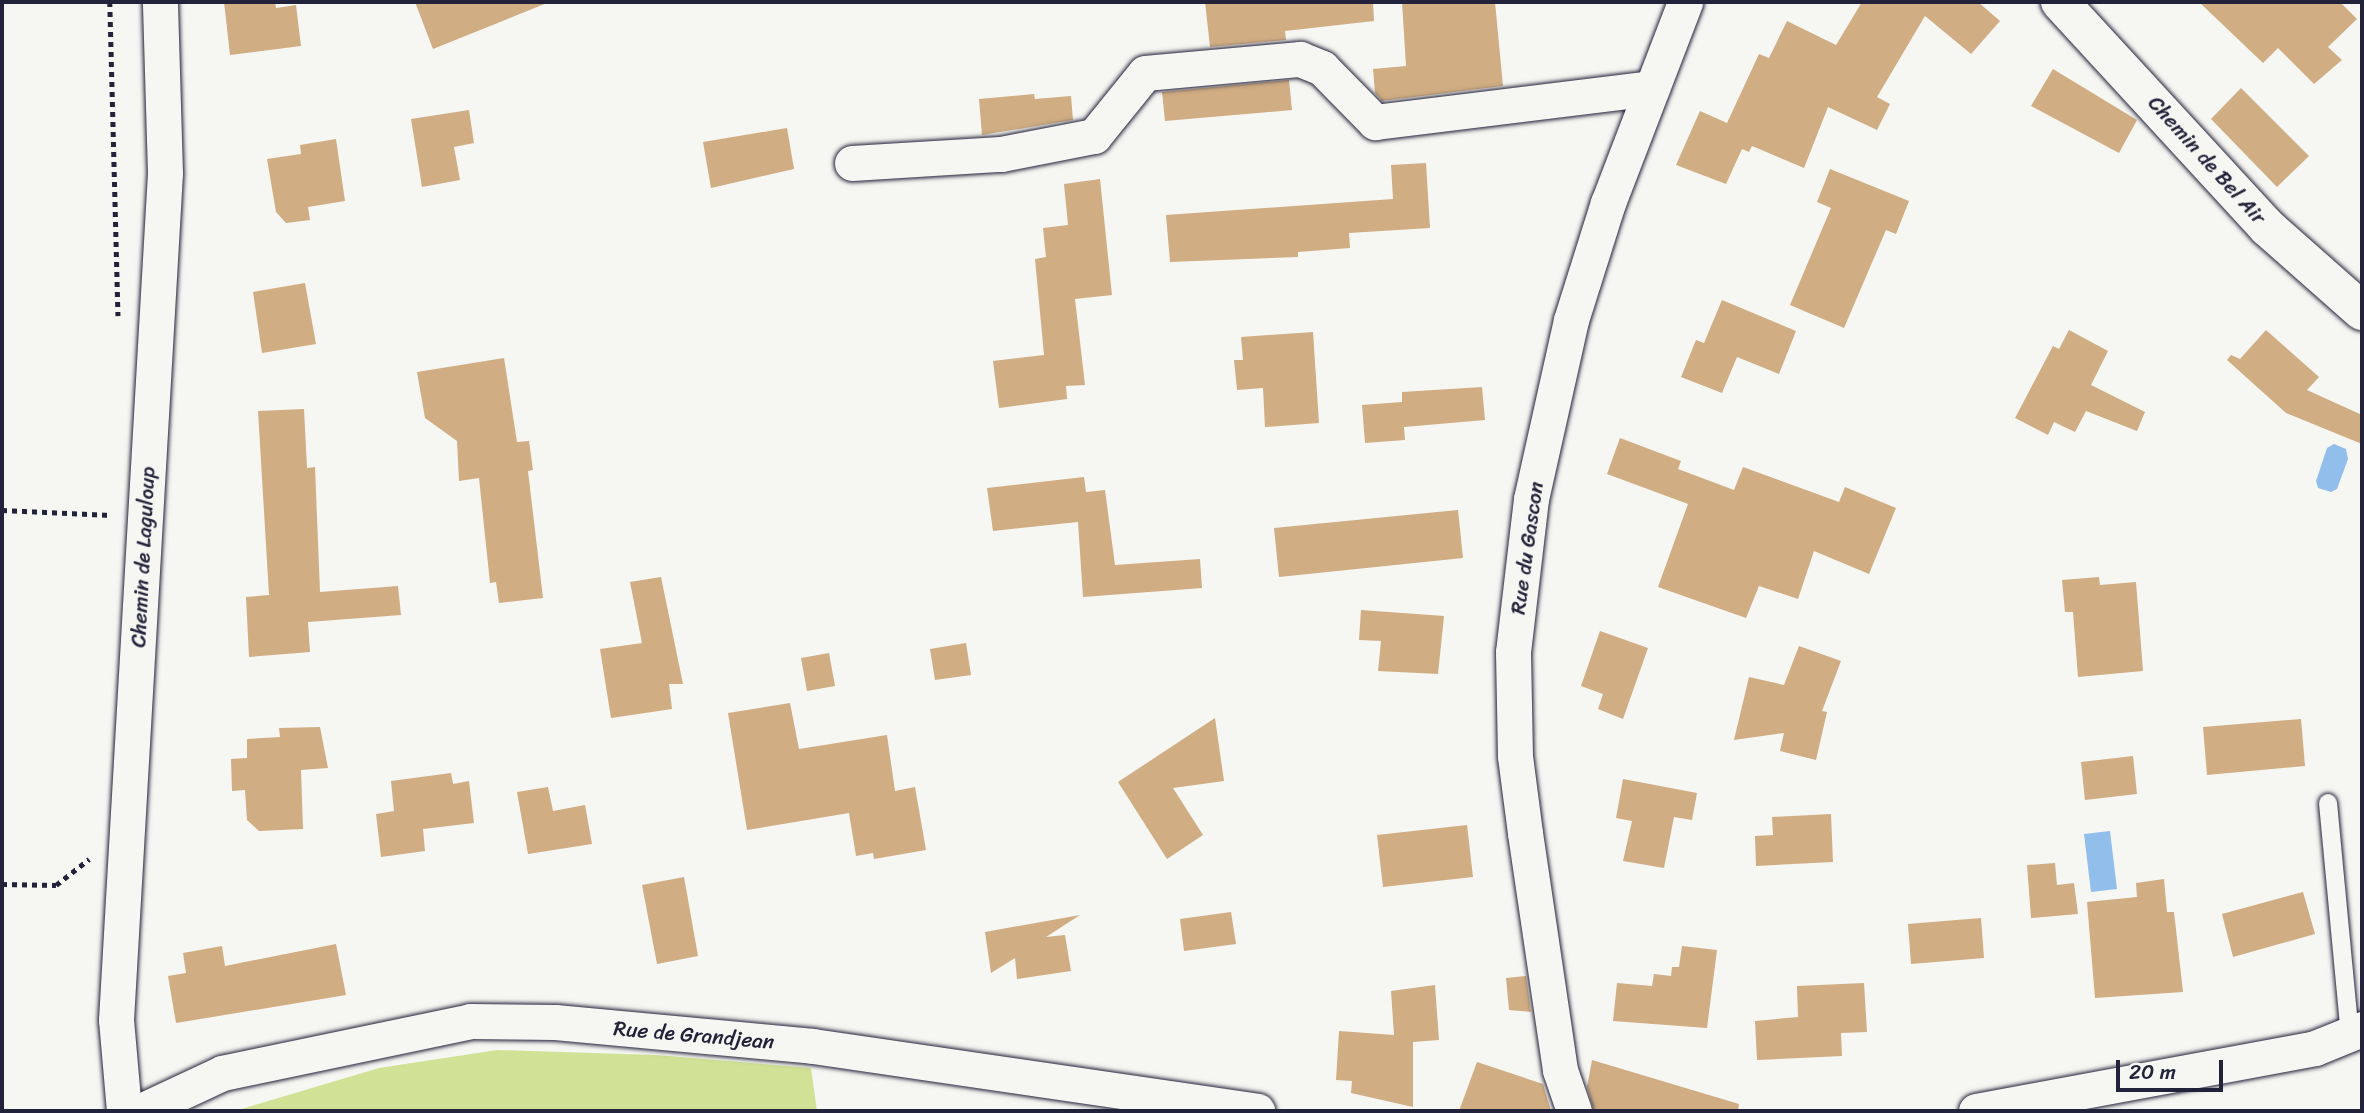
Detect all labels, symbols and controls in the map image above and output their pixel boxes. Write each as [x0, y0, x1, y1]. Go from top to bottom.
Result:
street label: Chemin de Bel Air [2143, 90, 2271, 230]
street label: Chemin de Laguloup [126, 466, 160, 648]
street label: Rue du Gascon [1505, 480, 1549, 616]
street label: Rue de Grandjean [612, 1015, 776, 1055]
scale bar [2119, 1046, 2226, 1090]
text: 20 m [2129, 1053, 2176, 1091]

